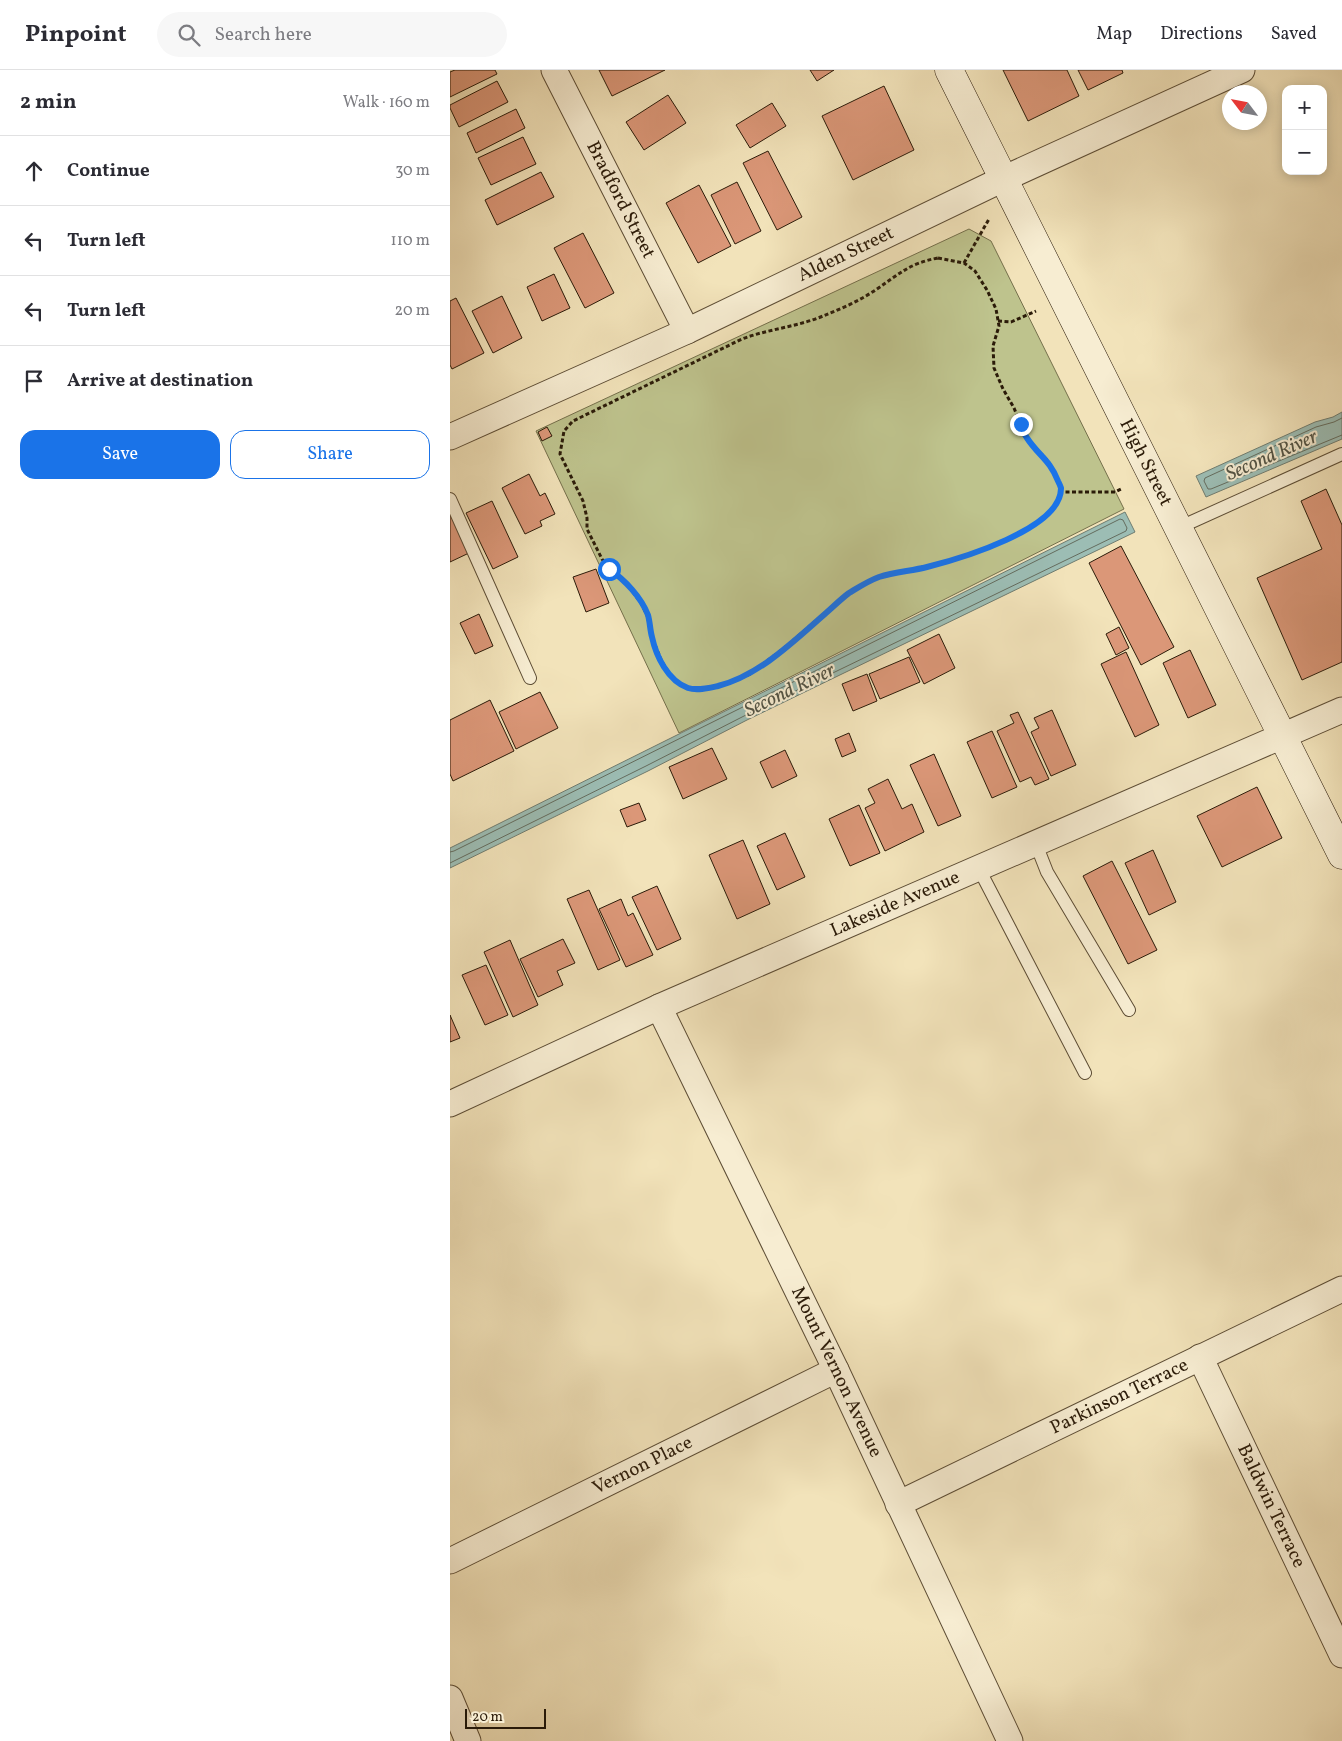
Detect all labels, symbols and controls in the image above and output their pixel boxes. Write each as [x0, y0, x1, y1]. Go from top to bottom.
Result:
search box [157, 12, 507, 57]
text: Pinpoint [25, 18, 127, 52]
icon: search [175, 21, 203, 49]
text: Search here [215, 22, 312, 48]
text: Map [1096, 22, 1132, 47]
text: Directions [1160, 22, 1243, 47]
text: Saved [1271, 22, 1317, 47]
north arrow [1222, 85, 1267, 130]
map controls [1282, 85, 1327, 175]
button: + [1282, 85, 1327, 130]
text: 2 min [20, 88, 77, 117]
text: Walk · 160 m [343, 92, 430, 114]
button: − [1282, 130, 1327, 175]
street label: Bradford Street [579, 137, 661, 264]
icon: ahead [20, 157, 48, 185]
text: Continue [67, 158, 150, 184]
text: 30 m [395, 160, 430, 182]
street label: Alden Street [794, 220, 899, 289]
icon: left [20, 227, 48, 255]
text: Turn left [67, 228, 146, 254]
text: 110 m [391, 230, 430, 252]
icon: left [20, 297, 48, 325]
text: Turn left [67, 298, 146, 324]
text: 20 m [395, 300, 430, 322]
icon: arrive [20, 367, 48, 395]
text: Arrive at destination [67, 368, 253, 394]
route end [1010, 413, 1033, 436]
street label: High Street [1113, 414, 1179, 511]
water label: Second River [1222, 423, 1323, 489]
button: Save [20, 430, 220, 479]
button: Share [230, 430, 430, 479]
route start [598, 558, 621, 581]
water label: Second River [740, 657, 841, 725]
street label: Lakeside Avenue [826, 865, 964, 944]
street label: Mount Vernon Avenue [784, 1282, 888, 1462]
street label: Parkinson Terrace [1046, 1352, 1193, 1441]
street label: Vernon Place [588, 1430, 697, 1501]
street label: Baldwin Terrace [1230, 1440, 1312, 1572]
scale bar [465, 1706, 546, 1729]
text: 20 m [472, 1708, 503, 1727]

